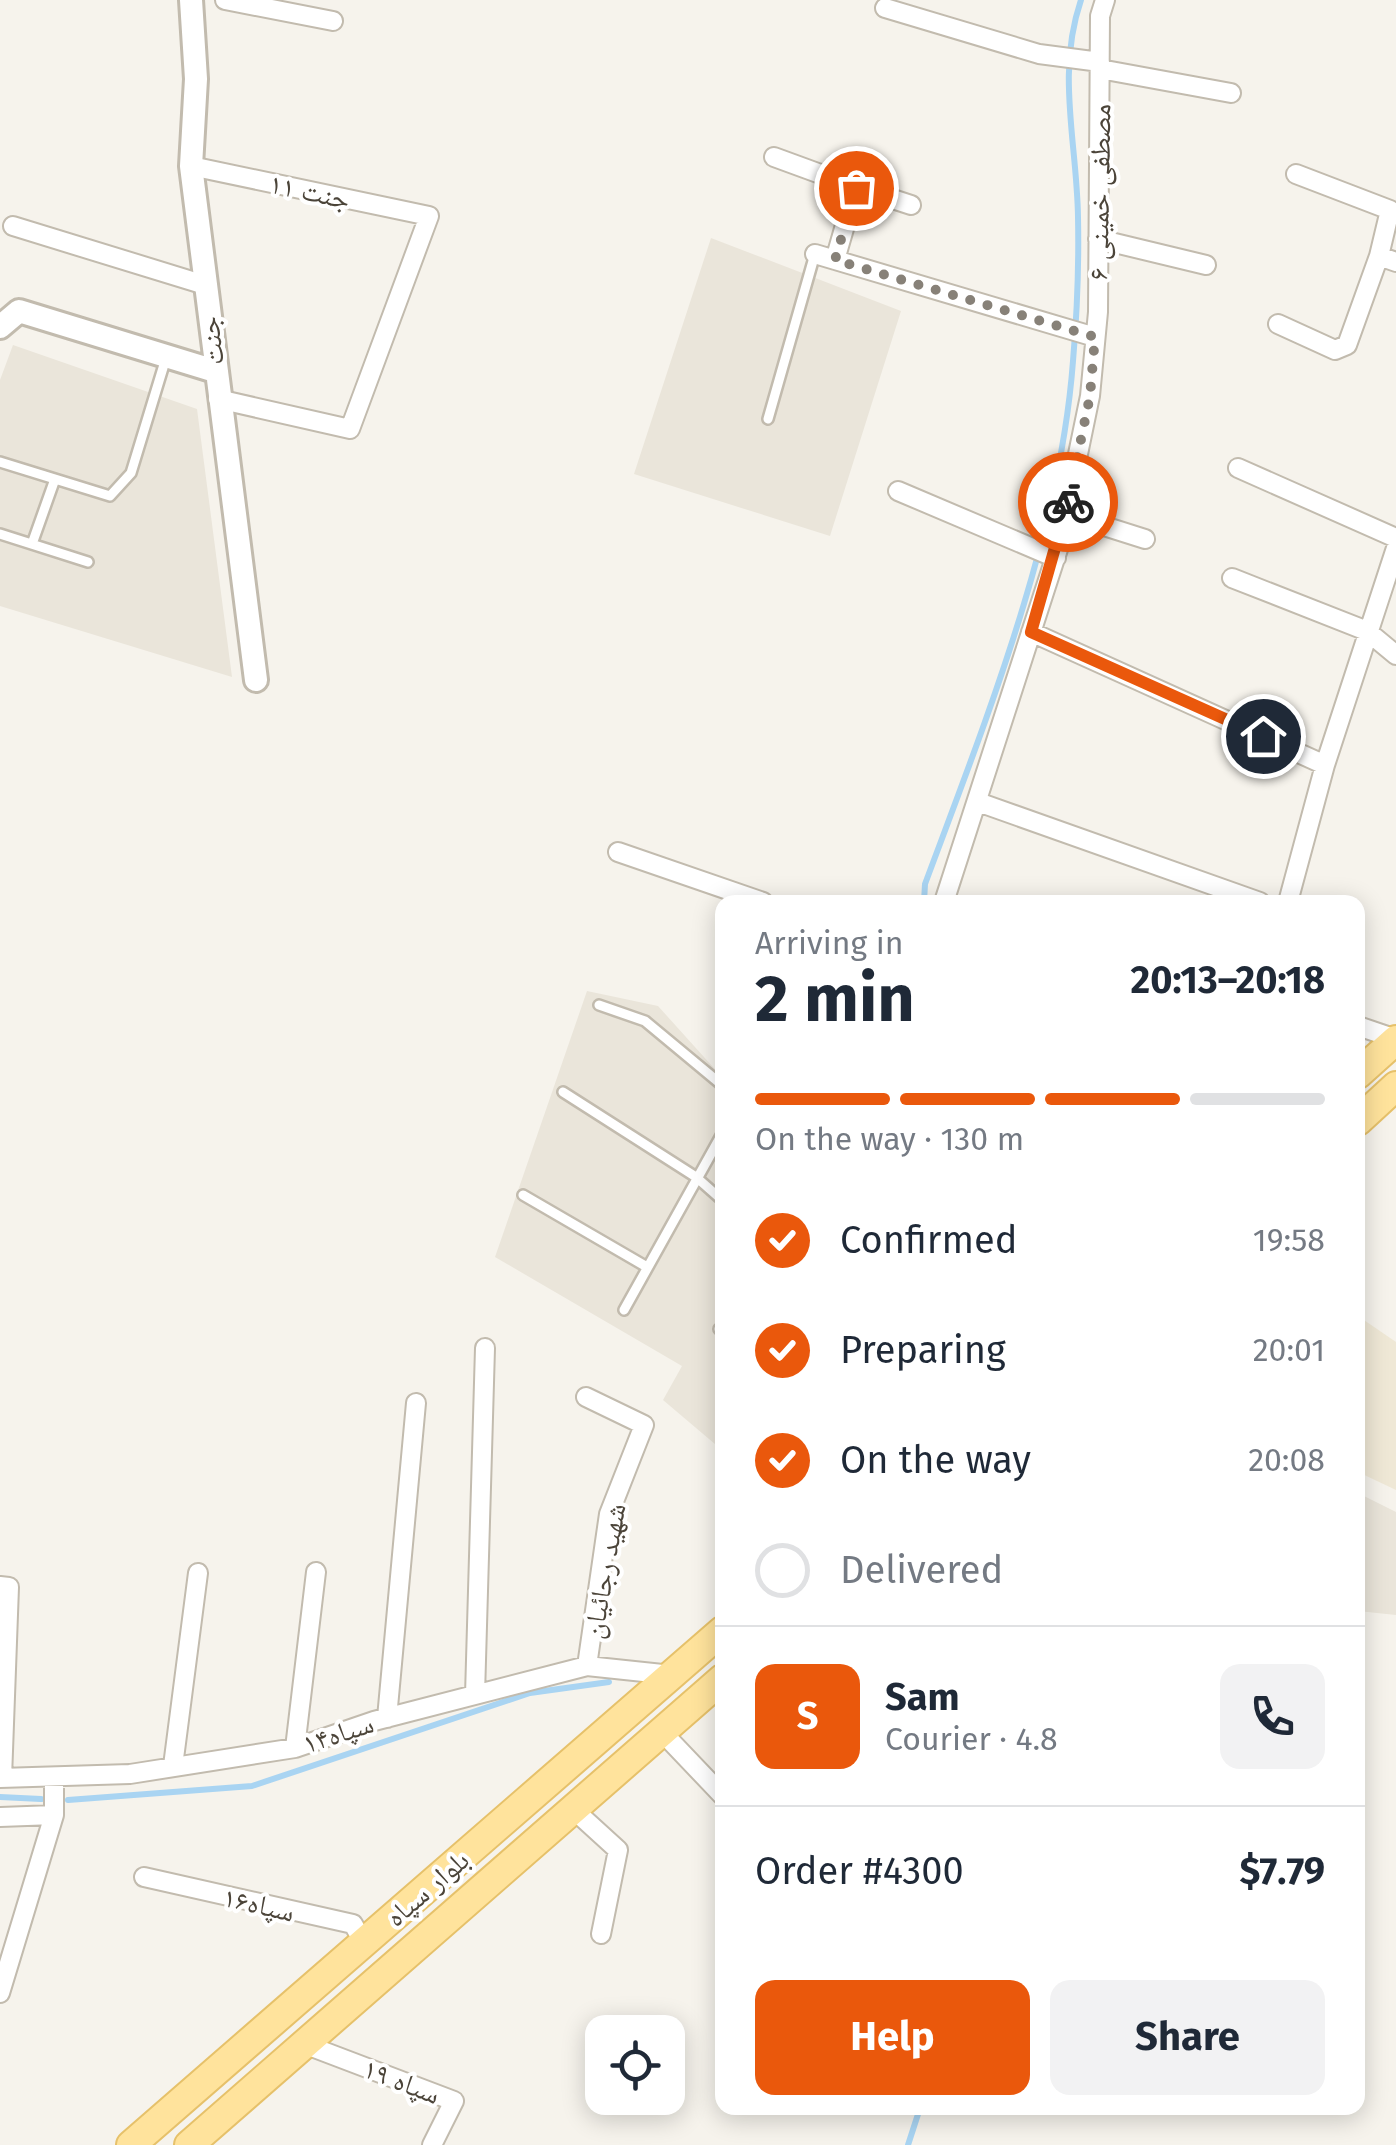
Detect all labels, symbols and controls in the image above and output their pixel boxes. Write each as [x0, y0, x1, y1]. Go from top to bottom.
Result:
street label: مصطفی خمینی ۶ [1081, 103, 1119, 281]
pin [814, 146, 899, 231]
icon: bag [829, 161, 884, 216]
street label: جنت ۱۱ [267, 167, 353, 216]
street label: جنت [192, 315, 231, 367]
courier [1018, 452, 1118, 552]
icon: bike [1041, 475, 1096, 530]
pin [1221, 694, 1306, 779]
icon: home [1236, 709, 1291, 764]
text: Arriving in [755, 924, 903, 962]
text: 20:13–20:18 [1131, 957, 1325, 1003]
text: 2 min [755, 960, 915, 1038]
text: On the way · 130 m [755, 1120, 1024, 1158]
icon: check [755, 1213, 810, 1268]
text: Confirmed [840, 1217, 1018, 1263]
text: 19:58 [1253, 1221, 1325, 1259]
icon: check [755, 1323, 810, 1378]
text: Preparing [840, 1327, 1006, 1373]
text: 20:01 [1253, 1331, 1325, 1369]
icon: check [755, 1433, 810, 1488]
text: On the way [840, 1437, 1031, 1483]
text: 20:08 [1248, 1441, 1325, 1479]
street label: شهید رجائیان [576, 1501, 633, 1641]
text: Delivered [840, 1547, 1003, 1593]
button: phone [1220, 1664, 1325, 1769]
text: Sam [885, 1674, 960, 1720]
text: S [797, 1693, 818, 1739]
street label: سپاه۱۴ [299, 1707, 378, 1761]
text: Courier · 4.8 [885, 1720, 1058, 1758]
street label: بلوار سپاه [379, 1843, 476, 1934]
text: Order #4300 [755, 1848, 964, 1894]
text: $7.79 [1239, 1848, 1325, 1894]
street label: سپاه۱۶ [220, 1880, 298, 1929]
button: Help [755, 1980, 1030, 2095]
button: Share [1050, 1980, 1325, 2095]
map controls [585, 2015, 685, 2115]
button: locate [585, 2015, 685, 2115]
street label: سپاه ۱۹ [359, 2052, 445, 2111]

